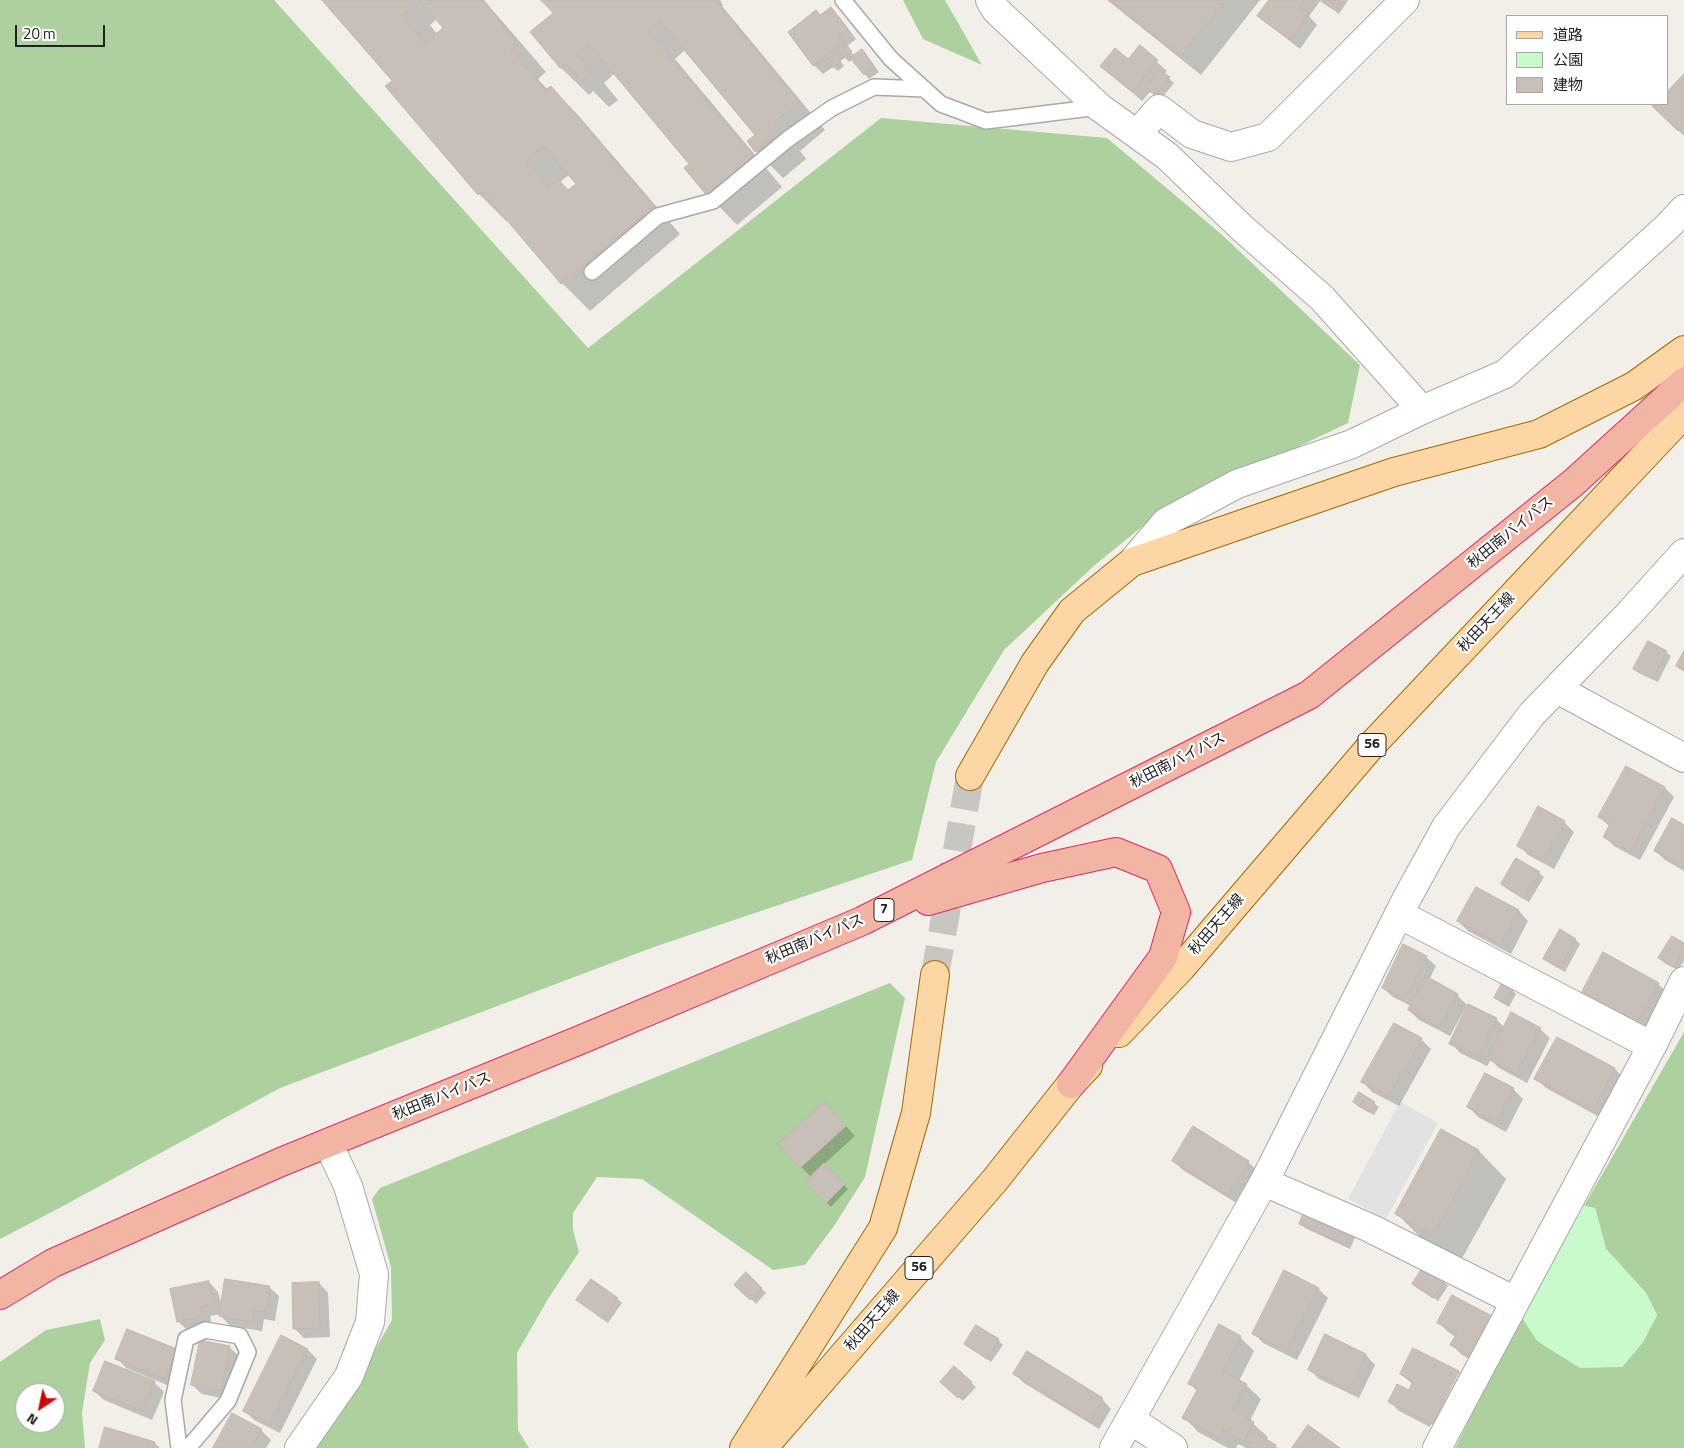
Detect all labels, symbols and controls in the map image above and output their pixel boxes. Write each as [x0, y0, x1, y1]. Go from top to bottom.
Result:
scale bar [18, 15, 108, 47]
legend [1506, 15, 1669, 105]
text: 20 m [23, 22, 56, 45]
text: 道路 [1553, 23, 1583, 46]
text: 公園 [1553, 48, 1583, 71]
text: 建物 [1553, 73, 1583, 96]
street label: 秋田南バイパス [1465, 493, 1557, 573]
street label: 秋田天王線 [1455, 589, 1519, 657]
street label: 秋田南バイパス [1127, 729, 1229, 793]
road number: 56 [1358, 734, 1386, 756]
street label: 秋田天王線 [1186, 891, 1248, 959]
road number: 7 [874, 898, 894, 922]
street label: 秋田南バイパス [763, 911, 867, 969]
street label: 秋田南バイパス [390, 1069, 494, 1125]
road number: 56 [905, 1256, 933, 1280]
street label: 秋田天王線 [842, 1287, 904, 1355]
north arrow [15, 1383, 65, 1433]
text: N [22, 1409, 42, 1431]

